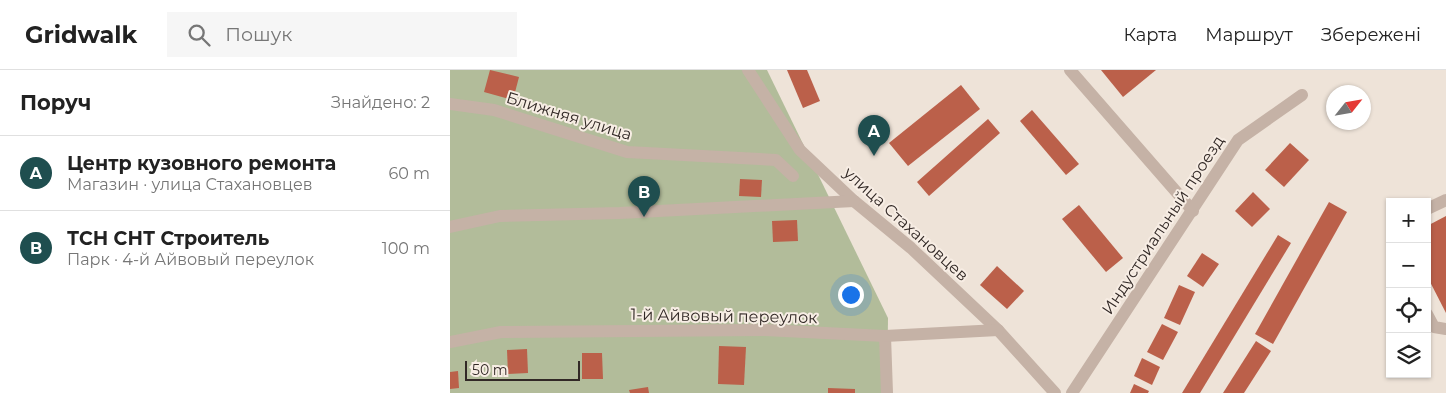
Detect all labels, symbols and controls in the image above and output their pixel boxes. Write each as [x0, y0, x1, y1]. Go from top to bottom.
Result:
search box [167, 12, 517, 57]
text: Gridwalk [25, 20, 137, 49]
icon: search [185, 21, 213, 49]
text: Пошук [225, 23, 292, 46]
text: Карта [1124, 24, 1177, 46]
text: Маршрут [1205, 24, 1293, 46]
text: Збережені [1321, 24, 1421, 46]
north arrow [1326, 85, 1371, 130]
street label: Ближняя улица [504, 88, 634, 144]
text: Поруч [20, 90, 91, 115]
text: Знайдено: 2 [331, 93, 430, 112]
pin: A [858, 115, 890, 156]
street label: Индустриальный проезд [1098, 132, 1228, 318]
text: Центр кузовного ремонта [67, 152, 336, 175]
street label: улица Стахановцев [839, 162, 972, 285]
text: A [30, 164, 42, 183]
text: 60 m [388, 164, 430, 183]
text: Магазин · улица Стахановцев [67, 175, 313, 194]
pin: B [628, 176, 660, 217]
map controls [1386, 198, 1431, 378]
button: + [1386, 198, 1431, 243]
text: ТСН СНТ Строитель [67, 227, 269, 250]
text: B [30, 239, 42, 258]
text: 100 m [382, 239, 430, 258]
button: − [1386, 243, 1431, 288]
text: Парк · 4-й Айвовый переулок [67, 250, 314, 269]
your location [838, 282, 864, 308]
button: locate [1386, 288, 1431, 333]
street label: 1-й Айвовый переулок [630, 305, 818, 327]
button: layers [1386, 333, 1431, 378]
scale bar [465, 358, 580, 381]
text: 50 m [472, 361, 508, 379]

